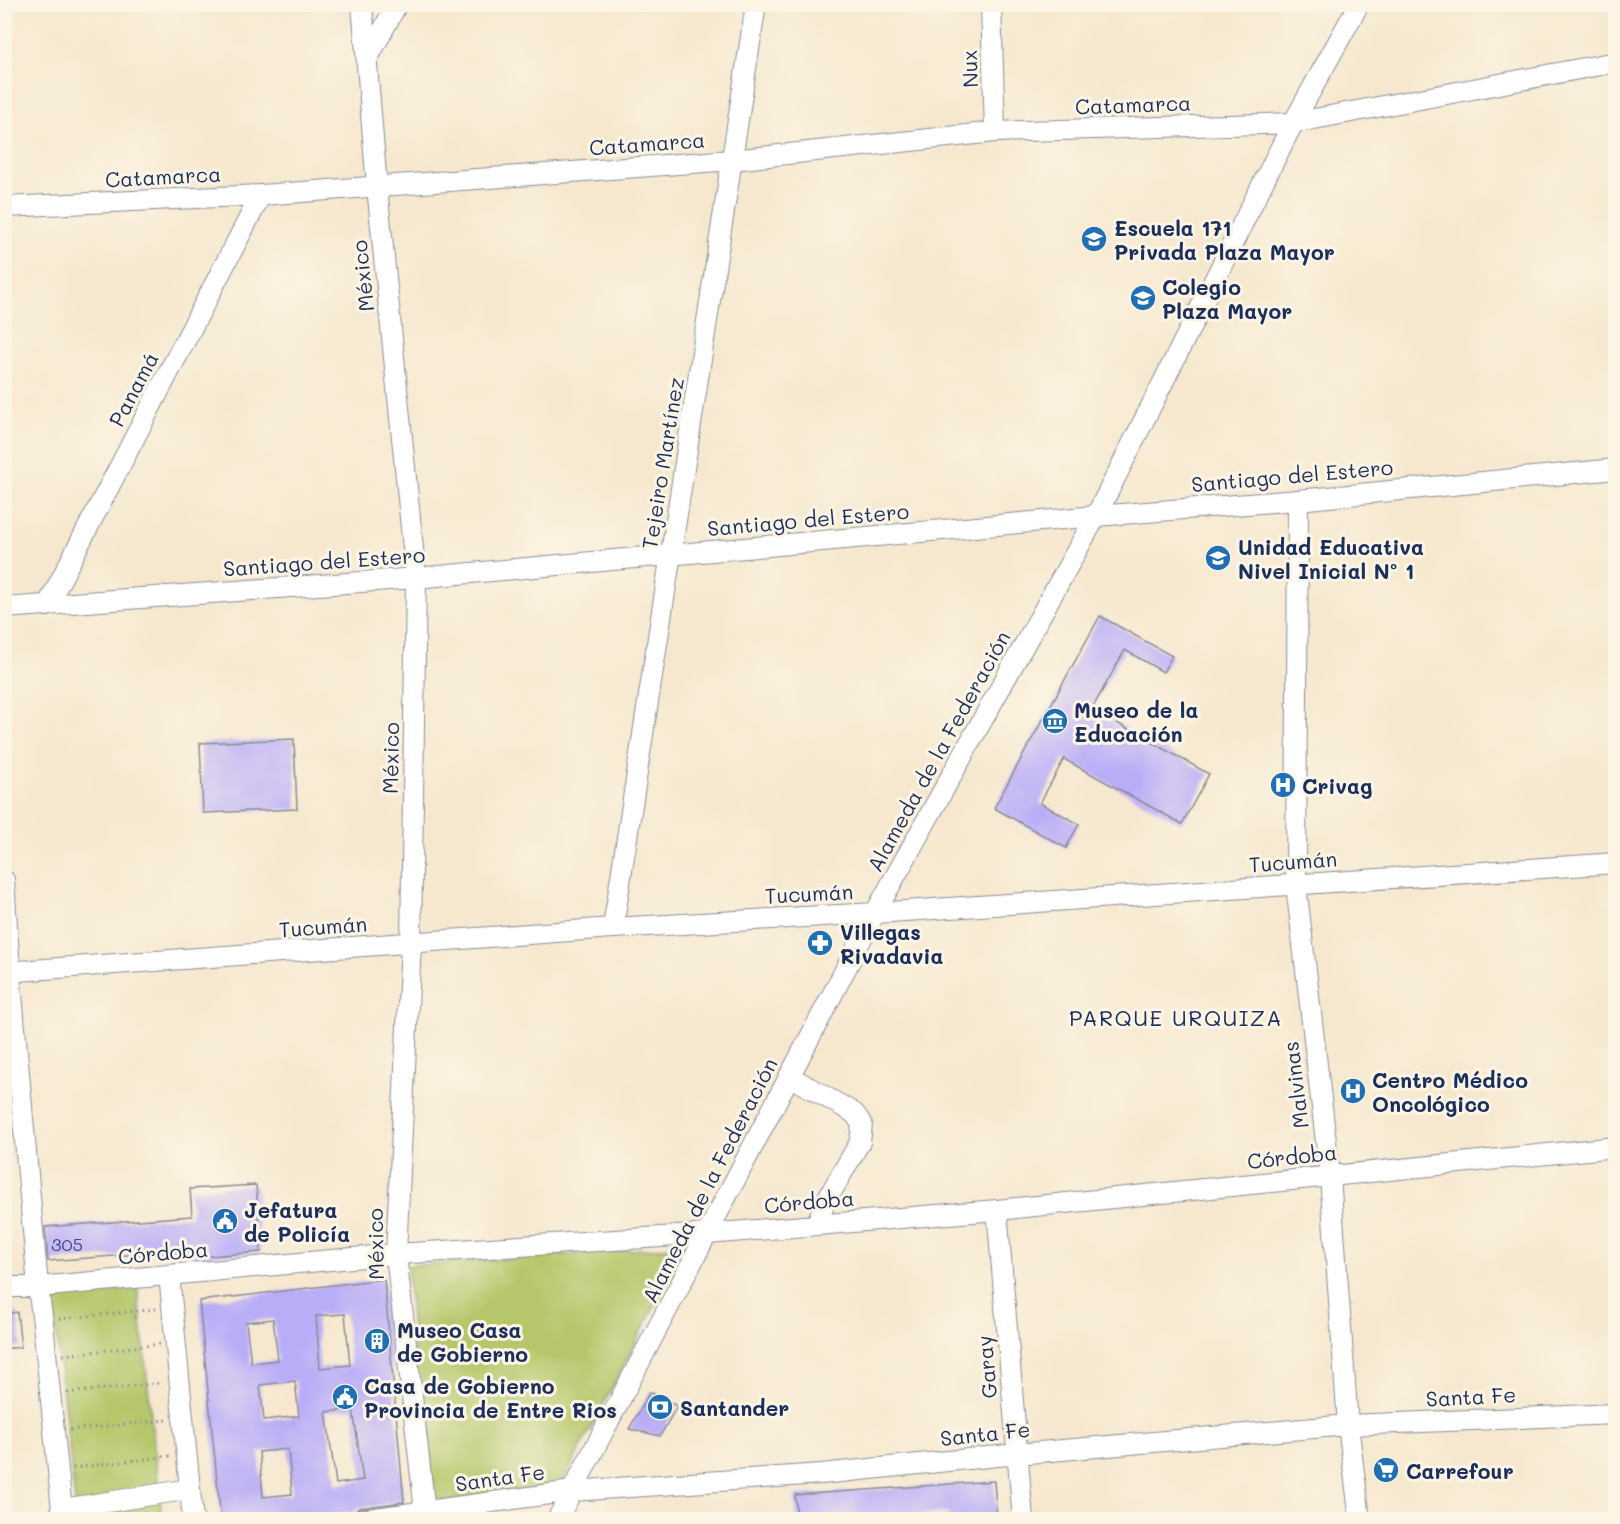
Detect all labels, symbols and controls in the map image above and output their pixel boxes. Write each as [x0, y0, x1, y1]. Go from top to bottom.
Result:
street label: Nux [955, 50, 983, 88]
street label: Catamarca [1074, 88, 1192, 120]
street label: Catamarca [588, 125, 706, 161]
street label: Catamarca [104, 159, 222, 193]
place label: Escuela 171 Privada Plaza Mayor [1114, 214, 1335, 266]
school or university icon: Escuela 171 Privada Plaza Mayor [1079, 224, 1109, 254]
street label: México [345, 239, 379, 313]
place label: Colegio Plaza Mayor [1162, 273, 1292, 325]
school or university icon: Colegio Plaza Mayor [1128, 283, 1158, 313]
street label: Panamá [102, 347, 164, 431]
street label: Tejeiro Martínez [635, 375, 689, 551]
street label: Santiago del Estero [1190, 453, 1394, 497]
street label: Santiago del Estero [706, 497, 910, 541]
place label: Unidad Educativa Nivel Inicial Nº 1 [1238, 533, 1424, 584]
street label: Santiago del Estero [222, 540, 426, 582]
school or university icon: Unidad Educativa Nivel Inicial Nº 1 [1203, 543, 1233, 573]
street label: Alameda de la Federación [860, 626, 1016, 876]
place label: Museo de la Educación [1074, 696, 1198, 747]
museum icon: Museo de la Educación [1040, 706, 1070, 736]
street label: México [376, 722, 404, 794]
hospital icon: Crivag [1268, 770, 1298, 800]
place label: Crivag [1302, 772, 1372, 799]
street label: Tucumán [1248, 844, 1338, 878]
street label: Tucumán [764, 877, 854, 909]
street label: Tucumán [278, 909, 368, 943]
place label: Villegas Rivadavia [840, 918, 944, 969]
pharmacy icon: Villegas Rivadavia [805, 928, 835, 958]
district label: PARQUE URQUIZA [1069, 1003, 1283, 1032]
street label: Malvinas [1276, 1040, 1314, 1130]
street label: Alameda de la Federación [635, 1053, 783, 1307]
place label: Centro Médico Oncológico [1372, 1066, 1528, 1117]
hospital icon: Centro Médico Oncológico [1338, 1076, 1368, 1106]
street label: Córdoba [1246, 1138, 1338, 1174]
street label: Córdoba [763, 1184, 855, 1218]
place label: Jefatura de Policía [244, 1196, 350, 1247]
public building icon: Jefatura de Policía [210, 1206, 240, 1236]
street label: México [361, 1208, 389, 1280]
house number: 305 [51, 1232, 83, 1256]
street label: Córdoba [117, 1235, 209, 1269]
place label: Museo Casa de Gobierno [397, 1316, 528, 1367]
building icon: Museo Casa de Gobierno [362, 1326, 392, 1356]
street label: Garay [970, 1334, 1002, 1400]
place label: Casa de Gobierno Provincia de Entre Rios [364, 1372, 617, 1423]
street label: Santa Fe [1425, 1380, 1517, 1412]
public building icon: Casa de Gobierno Provincia de Entre Rios [330, 1382, 360, 1412]
bank icon: Santander [645, 1392, 675, 1422]
place label: Santander [680, 1394, 789, 1421]
street label: Santa Fe [939, 1415, 1031, 1451]
supermarket icon: Carrefour [1371, 1455, 1401, 1485]
street label: Santa Fe [453, 1457, 547, 1497]
place label: Carrefour [1406, 1457, 1514, 1484]

